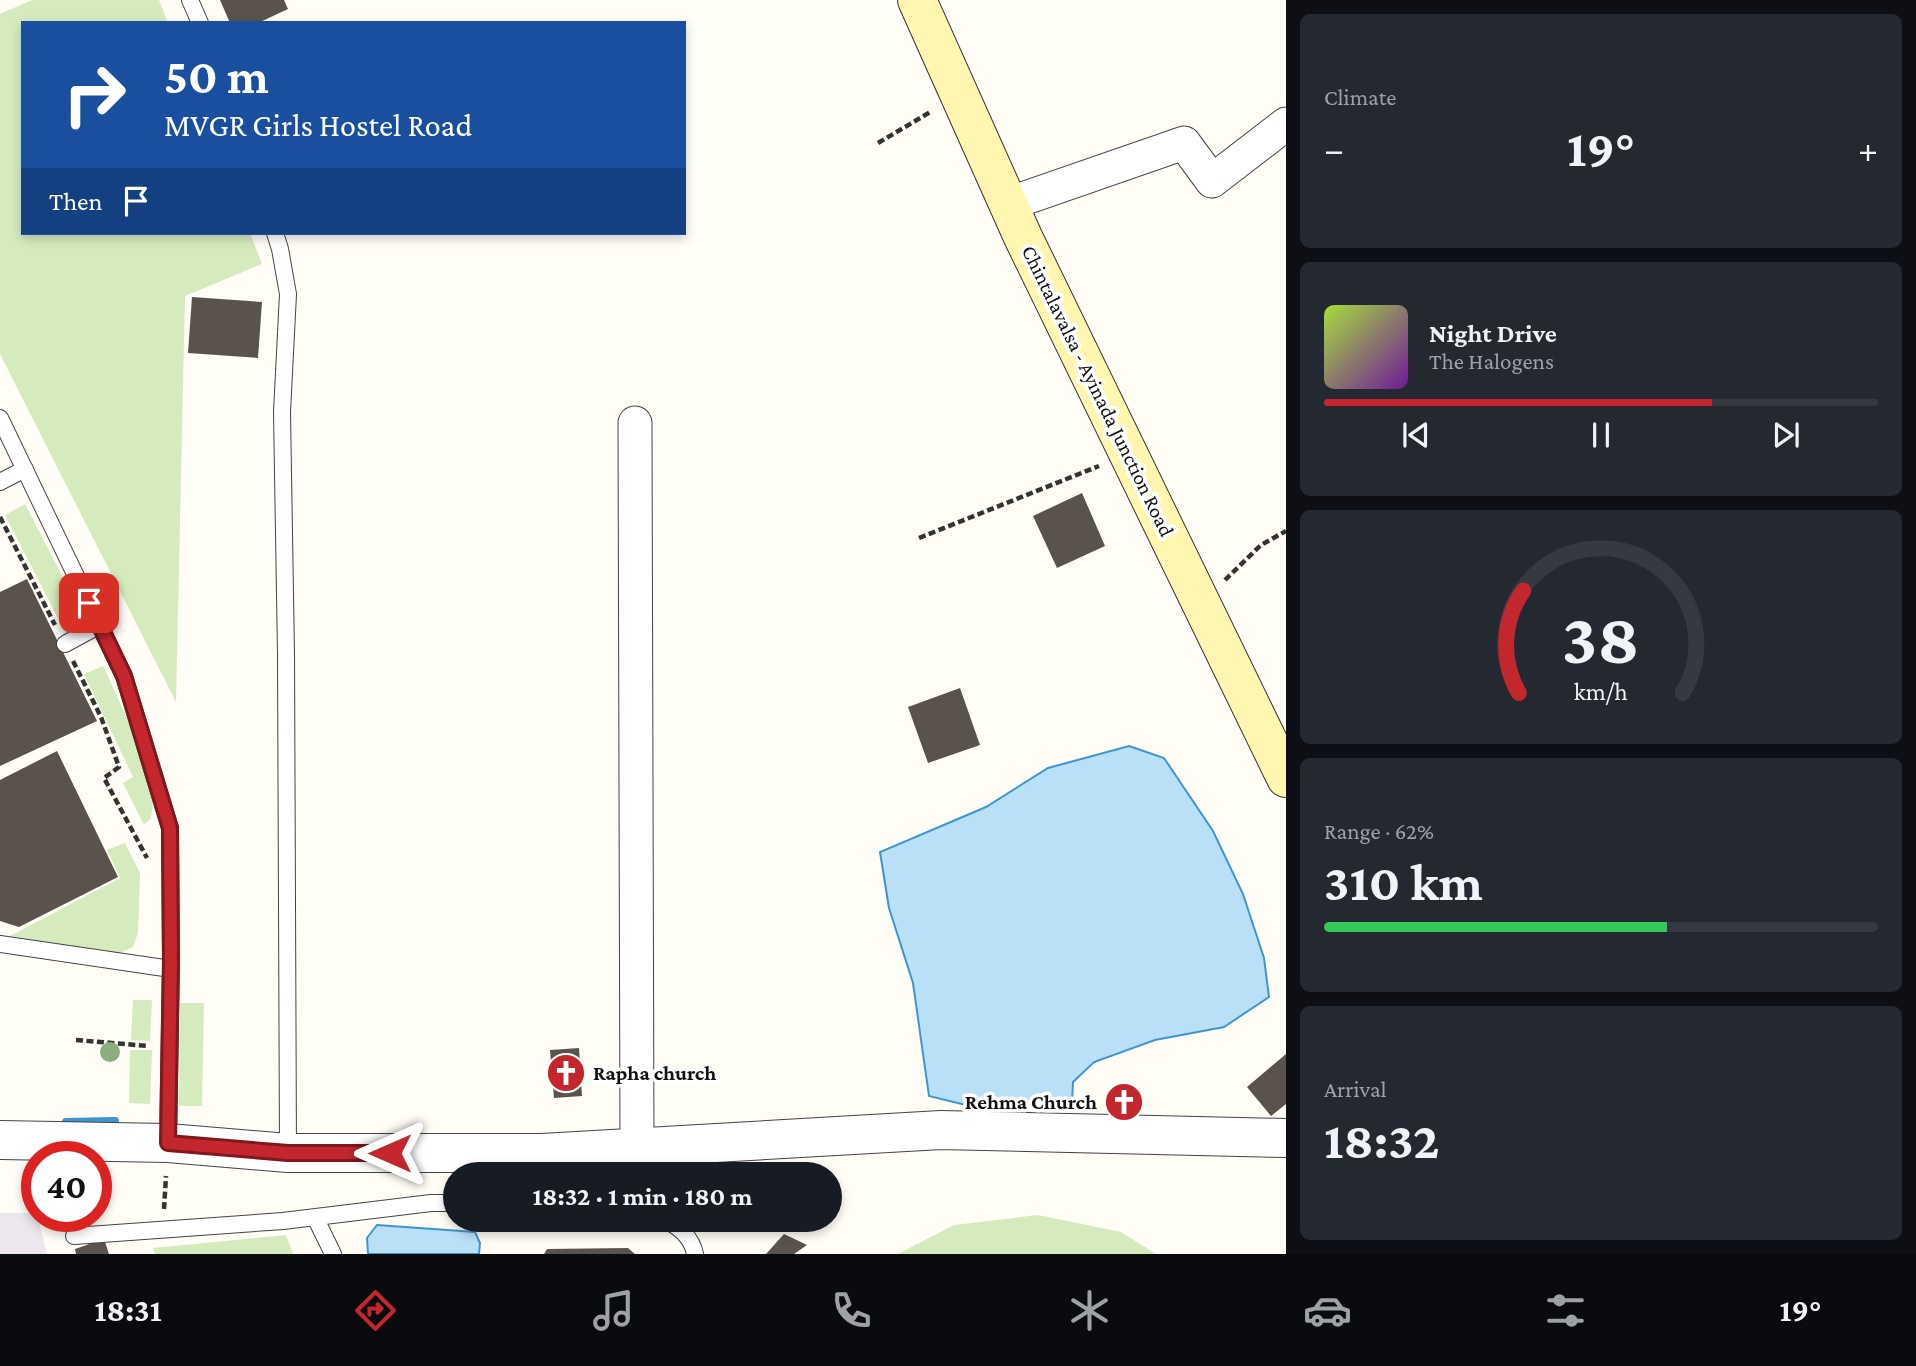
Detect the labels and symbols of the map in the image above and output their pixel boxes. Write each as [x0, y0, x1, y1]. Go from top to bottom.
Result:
street label: Chintalavalsa - Ayinada Junction Road [1017, 242, 1179, 540]
pin [59, 573, 119, 633]
church icon: Rapha church [545, 1052, 587, 1094]
place label: Rapha church [593, 1061, 716, 1085]
church icon: Rehma Church [1103, 1081, 1145, 1123]
place label: Rehma Church [965, 1090, 1097, 1114]
position arrow [353, 1116, 427, 1190]
speed limit sign: 40 [21, 1141, 112, 1232]

